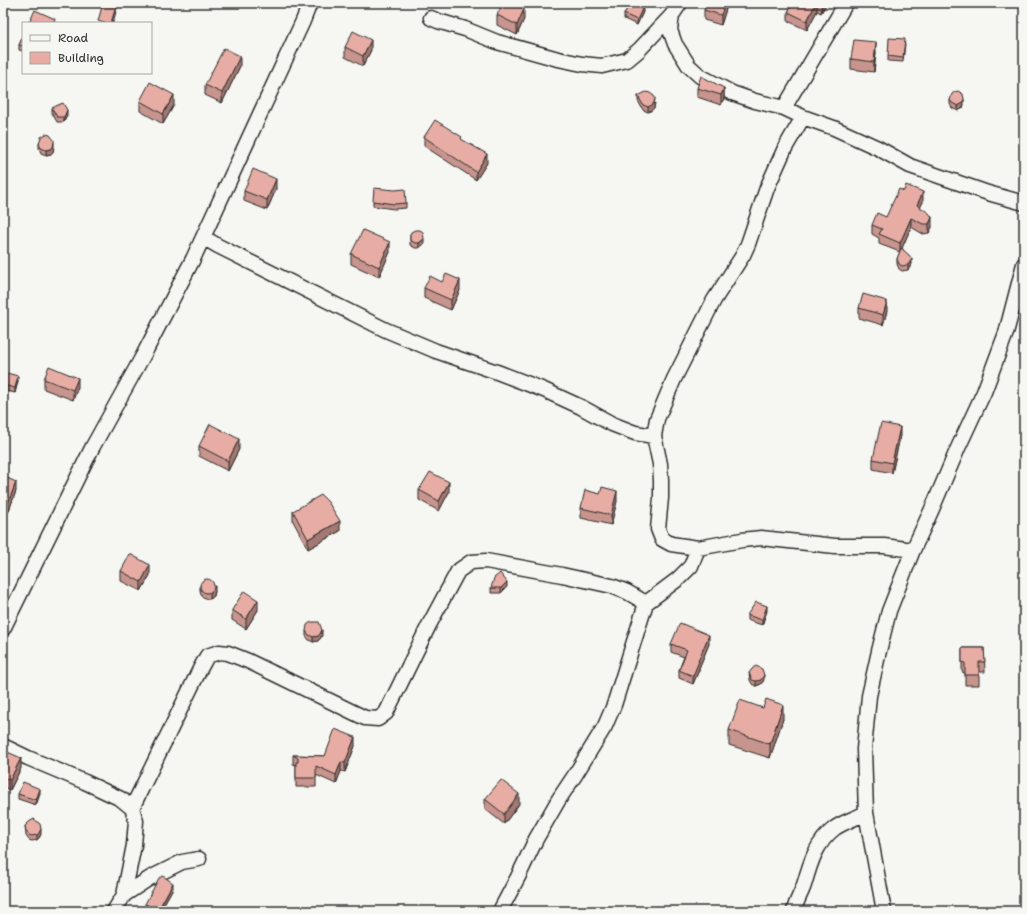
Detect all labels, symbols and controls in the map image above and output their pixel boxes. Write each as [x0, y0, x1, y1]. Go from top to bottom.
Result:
legend [22, 22, 152, 74]
text: Road [58, 30, 89, 46]
text: Building [58, 50, 104, 66]

